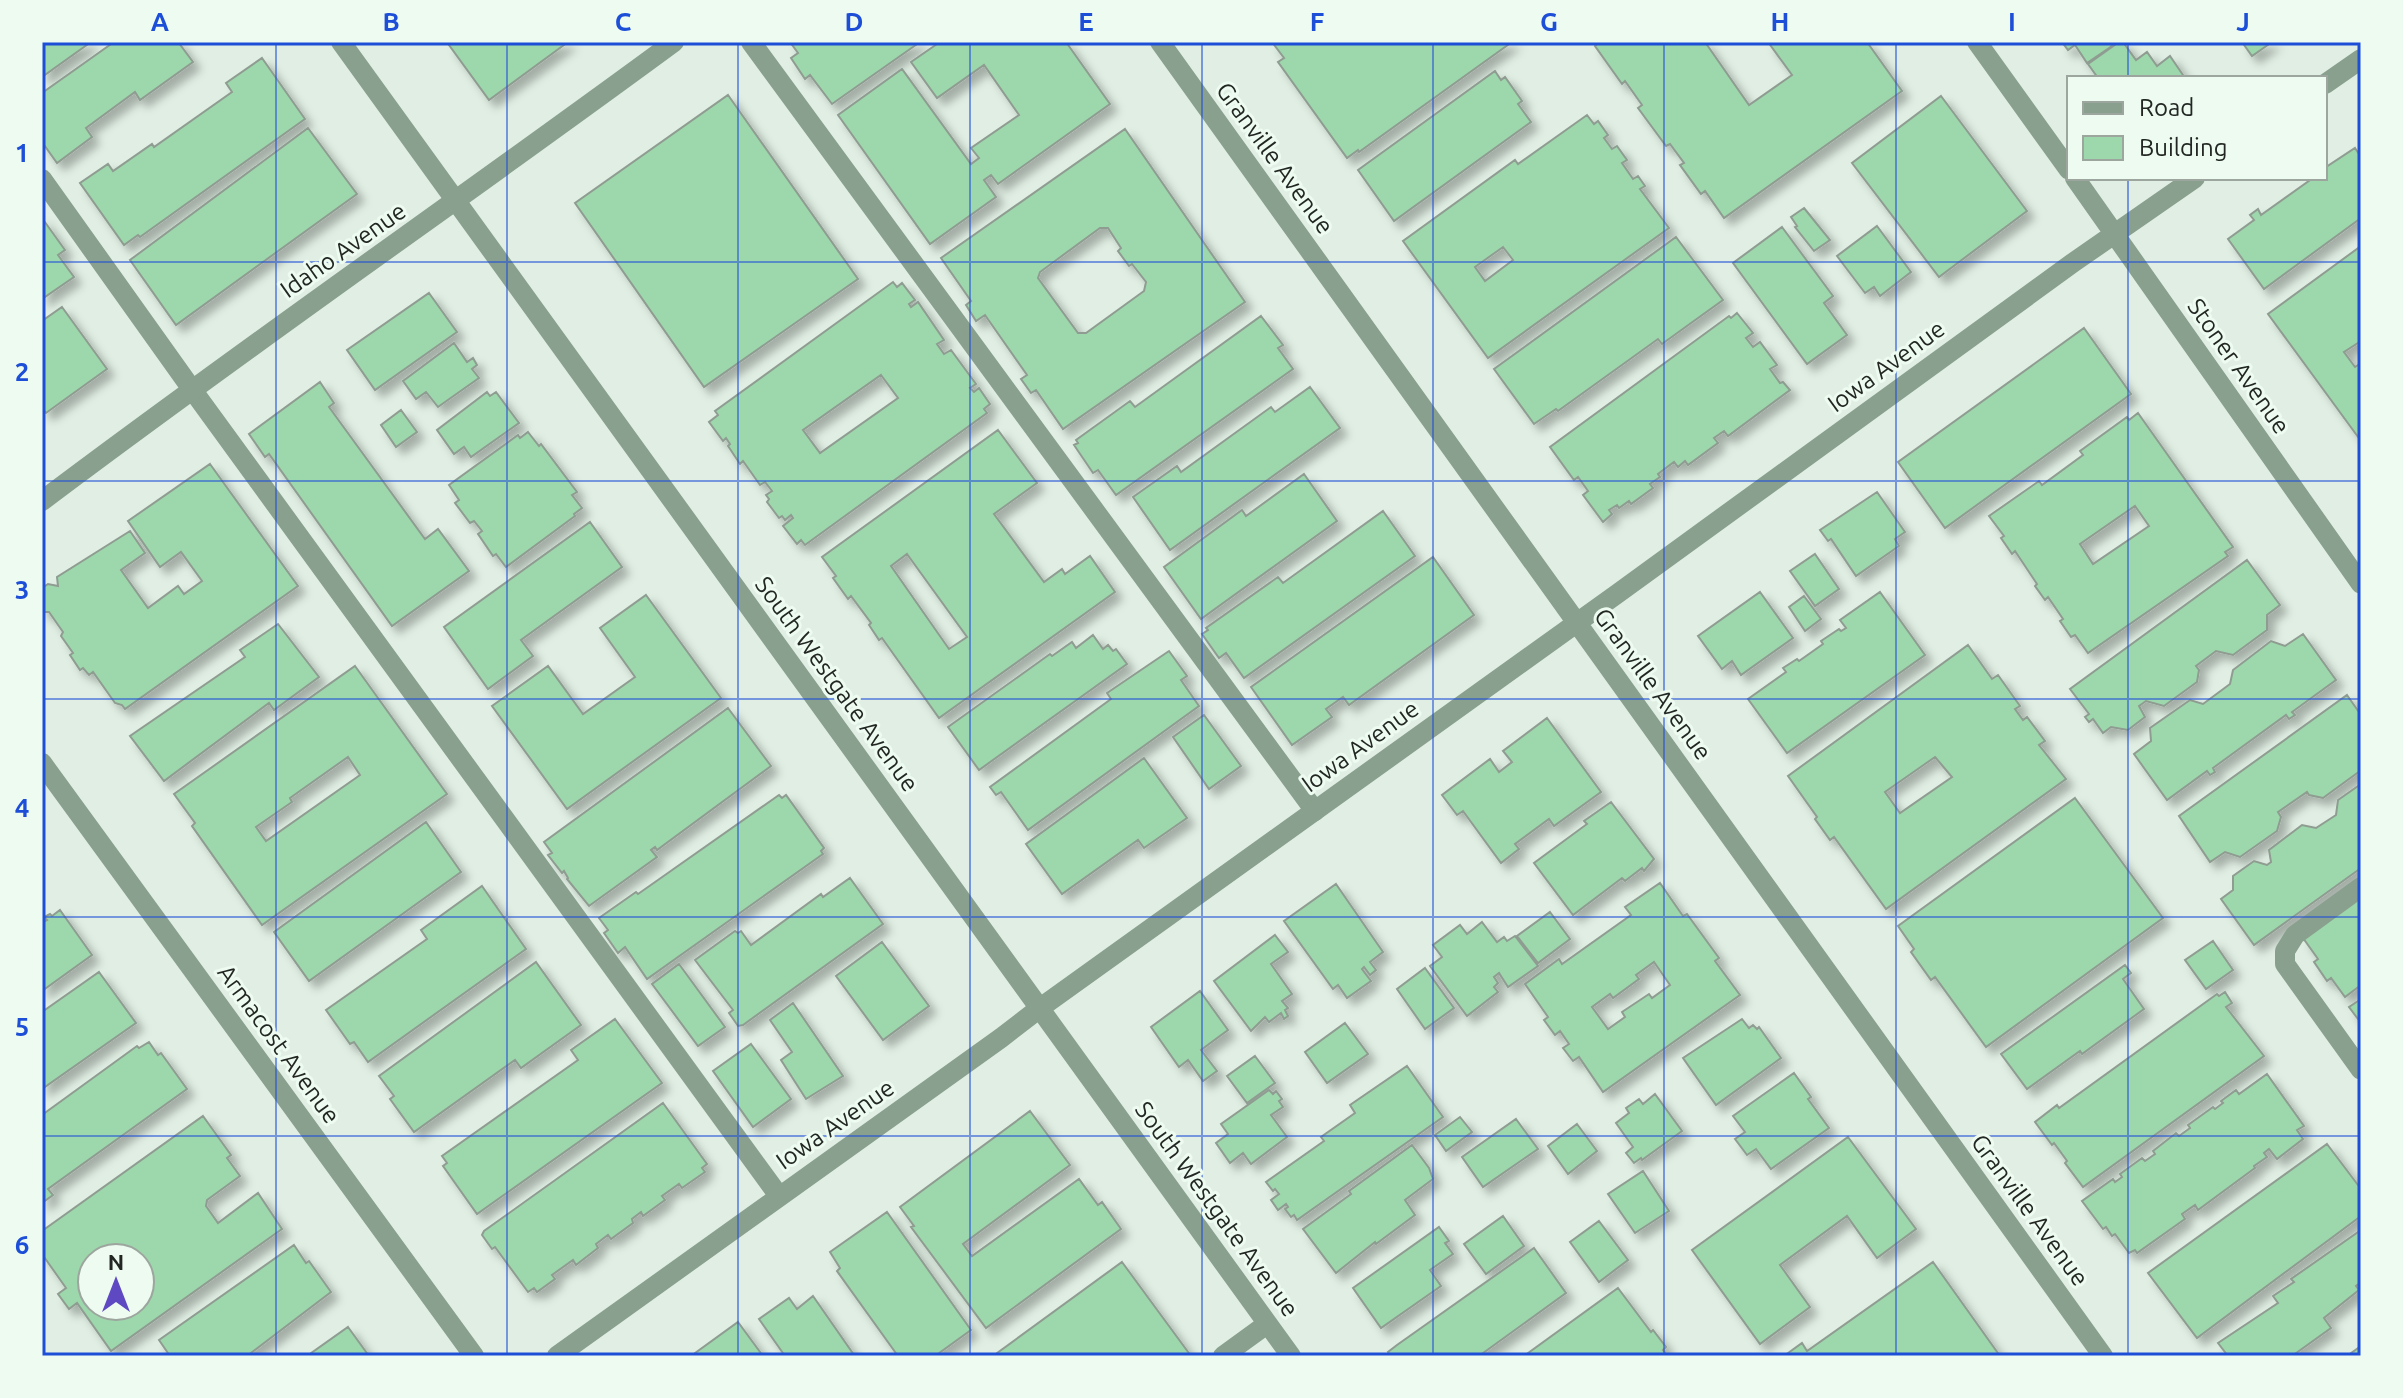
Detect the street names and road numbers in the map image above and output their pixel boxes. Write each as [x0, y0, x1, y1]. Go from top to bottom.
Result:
street label: Granville Avenue [1211, 77, 1339, 239]
street label: Idaho Avenue [275, 197, 411, 303]
street label: Stoner Avenue [2183, 293, 2295, 439]
street label: Iowa Avenue [1822, 315, 1950, 417]
street label: South Westgate Avenue [750, 571, 924, 797]
street label: Granville Avenue [1589, 603, 1717, 765]
street label: Iowa Avenue [1296, 695, 1424, 797]
street label: Armacost Avenue [213, 960, 345, 1128]
street label: Iowa Avenue [771, 1074, 899, 1174]
street label: South Westgate Avenue [1130, 1096, 1304, 1322]
street label: Granville Avenue [1966, 1129, 2094, 1291]

